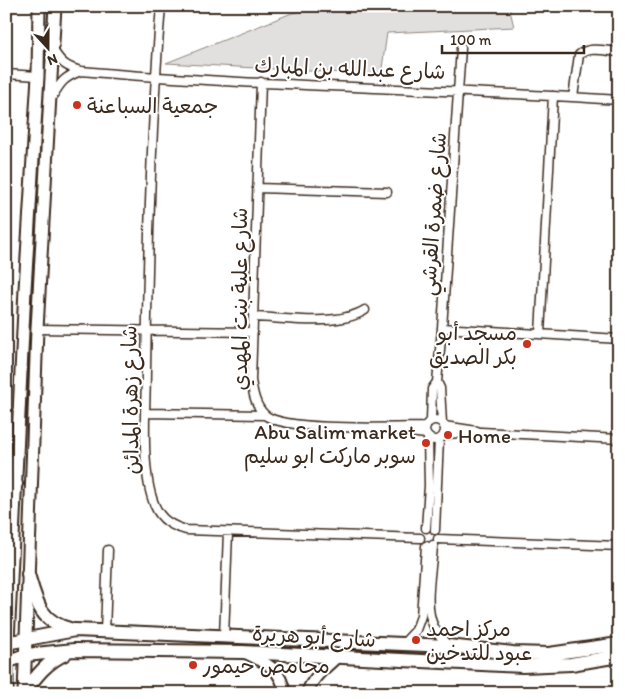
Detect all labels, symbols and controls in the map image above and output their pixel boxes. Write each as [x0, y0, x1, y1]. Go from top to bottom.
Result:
north arrow [22, 22, 72, 72]
scale bar [442, 22, 585, 54]
text: 100 m [450, 31, 492, 49]
text: N [45, 50, 60, 69]
street label: شارع عبدالله بن المبارك [254, 52, 446, 87]
place label: جمعية السباعنة [87, 93, 218, 119]
marker: جمعية السباعنة [71, 99, 83, 111]
street label: شارع ضمرة القرشي [415, 131, 458, 297]
street label: شارع علية بنت المهدي [227, 208, 255, 390]
place label: مسجد أبو بكر الصديق [429, 320, 517, 370]
street label: شارع زهرة المدائن [116, 325, 147, 475]
marker: مسجد أبو بكر الصديق [521, 338, 533, 350]
place label: Abu Salim market سوبر ماركت ابو سليم [244, 419, 416, 472]
place label: Home [458, 423, 511, 448]
marker: Home [442, 429, 454, 441]
marker: Abu Salim market سوبر ماركت ابو سليم [420, 437, 432, 449]
place label: مركز احمد عبود للتدخين [426, 616, 532, 666]
street label: شارع أبو هريرة [251, 620, 376, 655]
marker: مركز احمد عبود للتدخين [410, 634, 422, 646]
place label: محامص حيمور [202, 653, 330, 679]
marker: محامص حيمور [187, 659, 199, 671]

